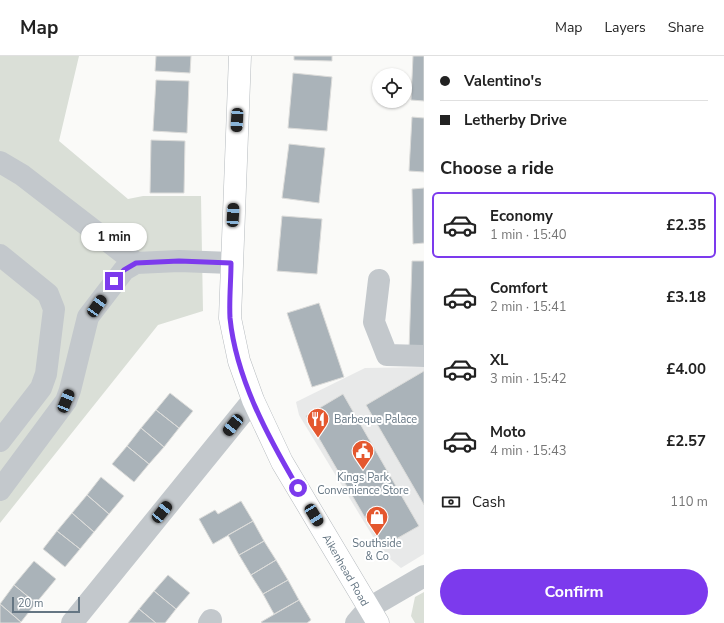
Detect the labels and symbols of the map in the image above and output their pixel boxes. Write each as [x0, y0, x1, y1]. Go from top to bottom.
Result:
car [230, 108, 244, 132]
car [226, 203, 240, 227]
callout: 1 min [81, 223, 147, 251]
route end [105, 272, 123, 290]
car [85, 293, 109, 319]
car [56, 388, 76, 414]
restaurant icon: Barbeque Palace [305, 406, 331, 439]
car [221, 412, 245, 438]
place label: Barbeque Palace [334, 412, 417, 427]
public building icon: Kings Park Convenience Store [350, 438, 376, 471]
place label: Kings Park Convenience Store [317, 470, 409, 498]
route start [289, 479, 307, 497]
car [150, 499, 174, 525]
car [303, 502, 325, 528]
shop icon: Southside & Co [364, 504, 390, 537]
street label: Aikenhead Road [319, 532, 372, 609]
place label: Southside & Co [352, 536, 402, 564]
scale bar [12, 595, 80, 614]

